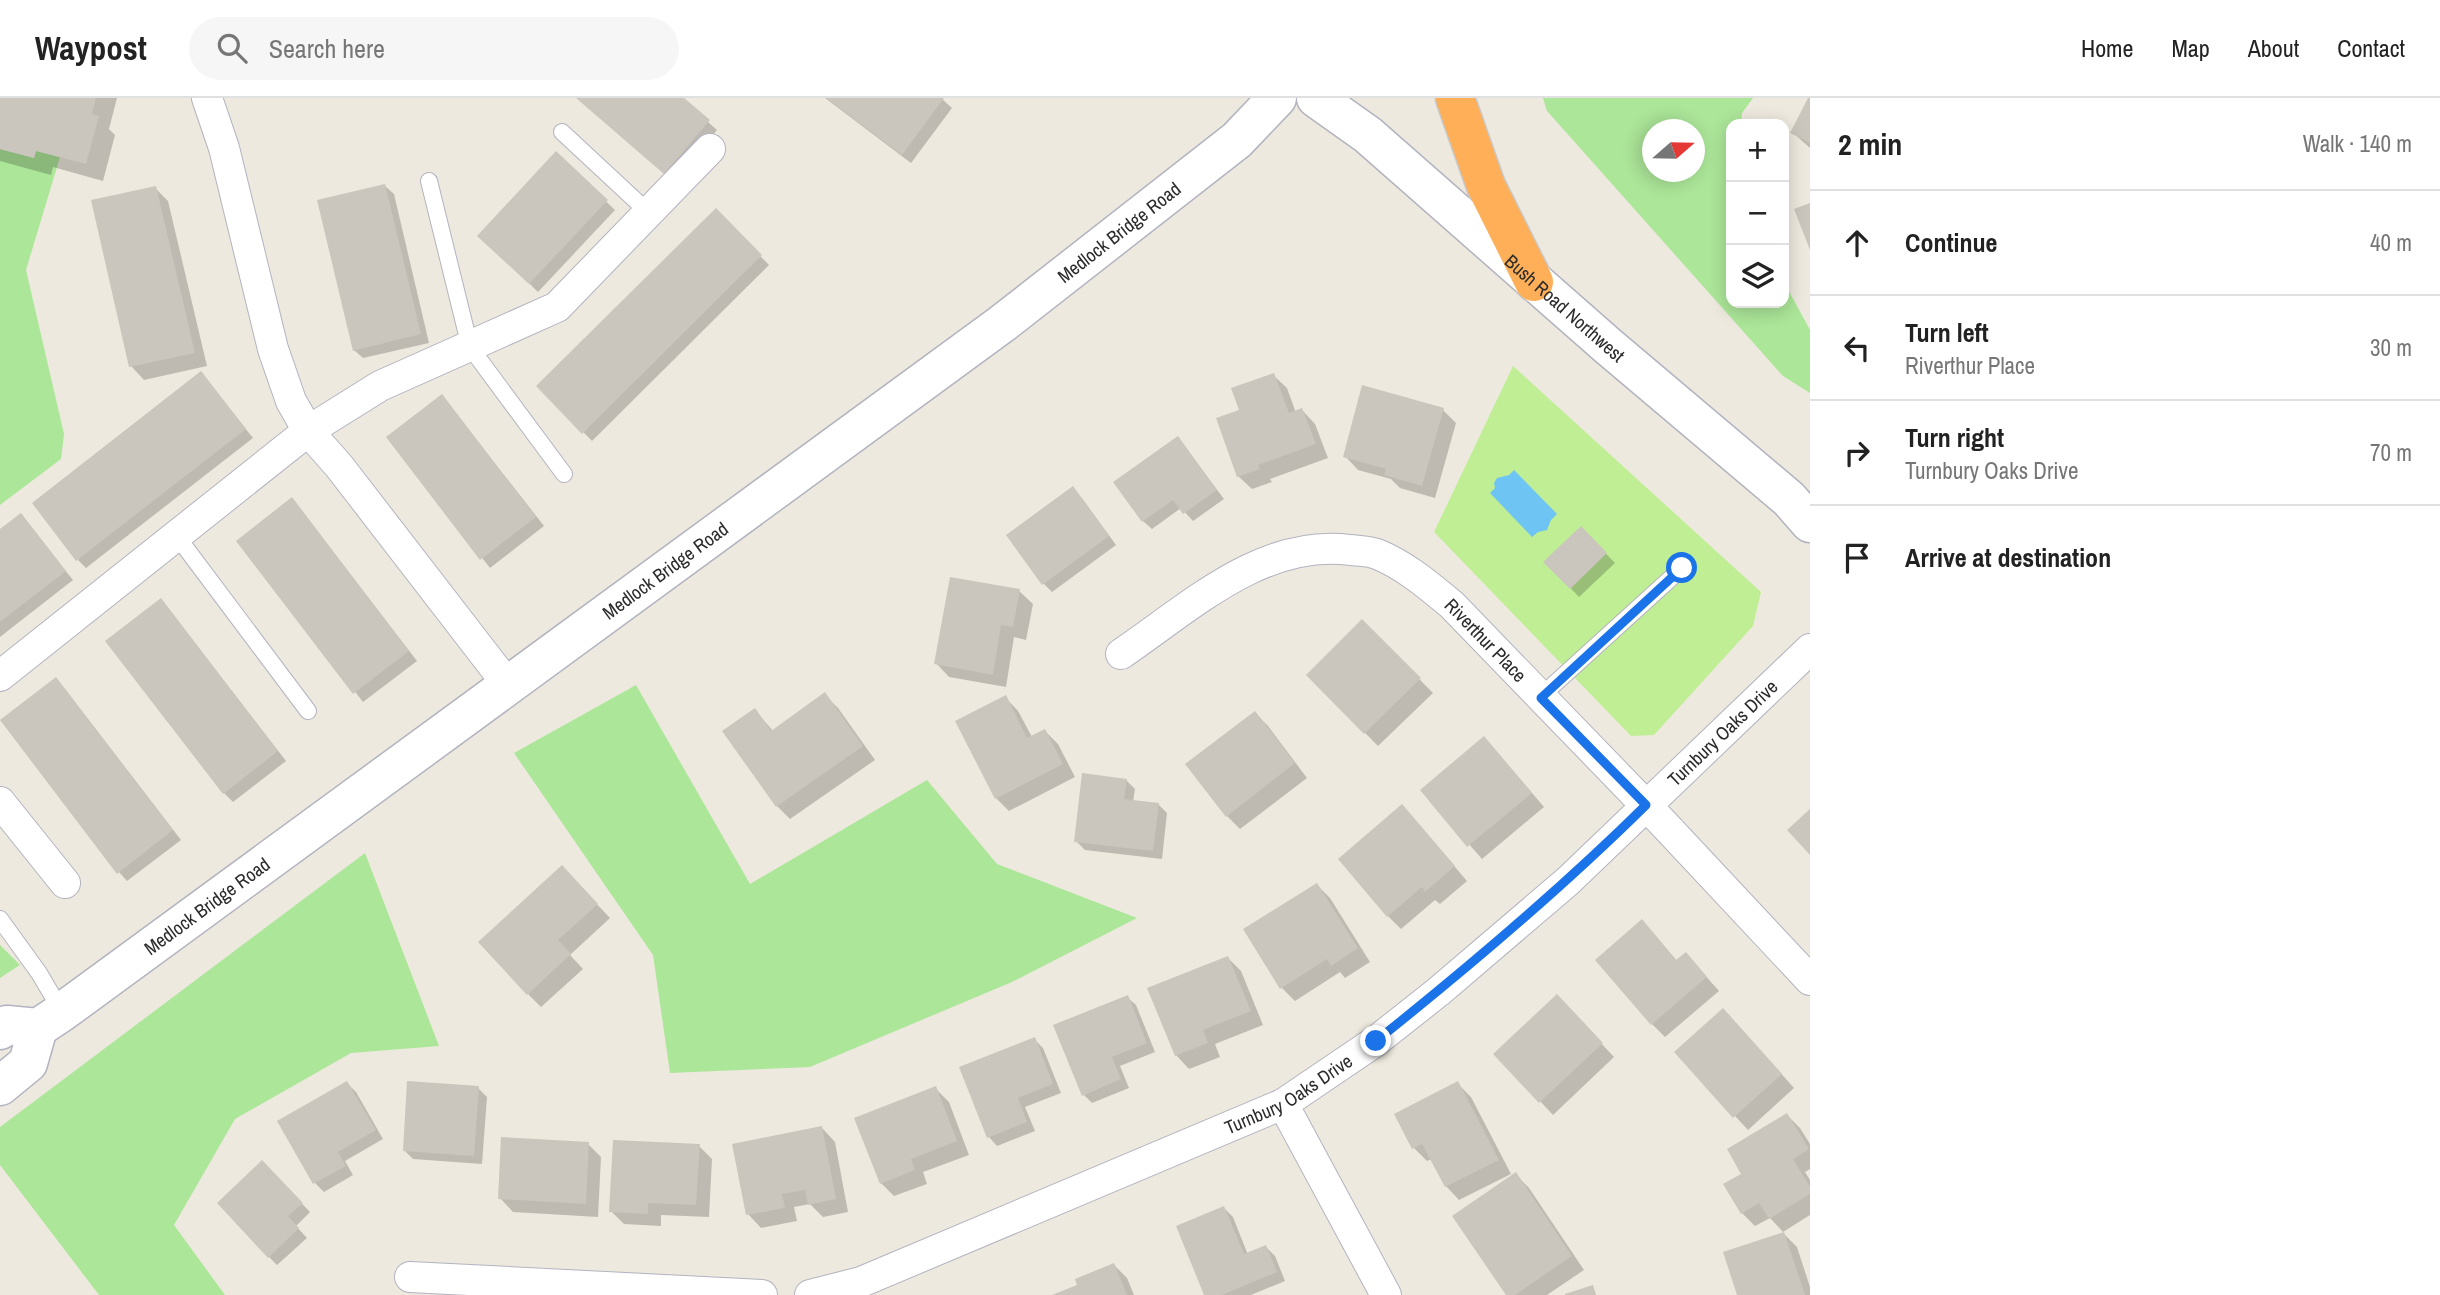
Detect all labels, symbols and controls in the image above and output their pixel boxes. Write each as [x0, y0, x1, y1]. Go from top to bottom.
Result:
search box [189, 17, 679, 80]
text: Waypost [35, 26, 147, 70]
icon: search [213, 29, 251, 67]
text: Search here [269, 31, 385, 66]
text: Home [2081, 32, 2133, 64]
text: Map [2171, 32, 2210, 64]
text: About [2248, 32, 2299, 64]
text: Contact [2337, 32, 2405, 64]
north arrow [1642, 119, 1705, 182]
map controls [1726, 119, 1789, 308]
button: + [1726, 119, 1789, 182]
text: 2 min [1838, 124, 1902, 164]
text: Walk · 140 m [2303, 128, 2412, 159]
street label: Medlock Bridge Road [1052, 176, 1186, 289]
button: − [1726, 182, 1789, 245]
icon: ahead [1838, 224, 1876, 262]
text: Continue [1905, 225, 1997, 260]
text: 40 m [2370, 227, 2412, 258]
button: layers [1726, 245, 1789, 308]
street label: Bush Road Northwest [1499, 248, 1631, 368]
text: Turn left [1905, 315, 1989, 350]
icon: left [1838, 329, 1876, 367]
text: 30 m [2370, 332, 2412, 363]
text: Riverthur Place [1905, 350, 2035, 381]
text: Turn right [1905, 420, 2004, 455]
icon: right [1838, 434, 1876, 472]
text: 70 m [2370, 437, 2412, 468]
text: Turnbury Oaks Drive [1905, 455, 2078, 486]
street label: Medlock Bridge Road [597, 516, 733, 625]
icon: arrive [1838, 539, 1876, 577]
text: Arrive at destination [1905, 540, 2111, 575]
route start [1666, 552, 1697, 583]
street label: Riverthur Place [1439, 592, 1533, 688]
street label: Turnbury Oaks Drive [1662, 674, 1783, 792]
street label: Medlock Bridge Road [139, 851, 275, 961]
route end [1360, 1025, 1391, 1056]
street label: Turnbury Oaks Drive [1221, 1048, 1357, 1140]

